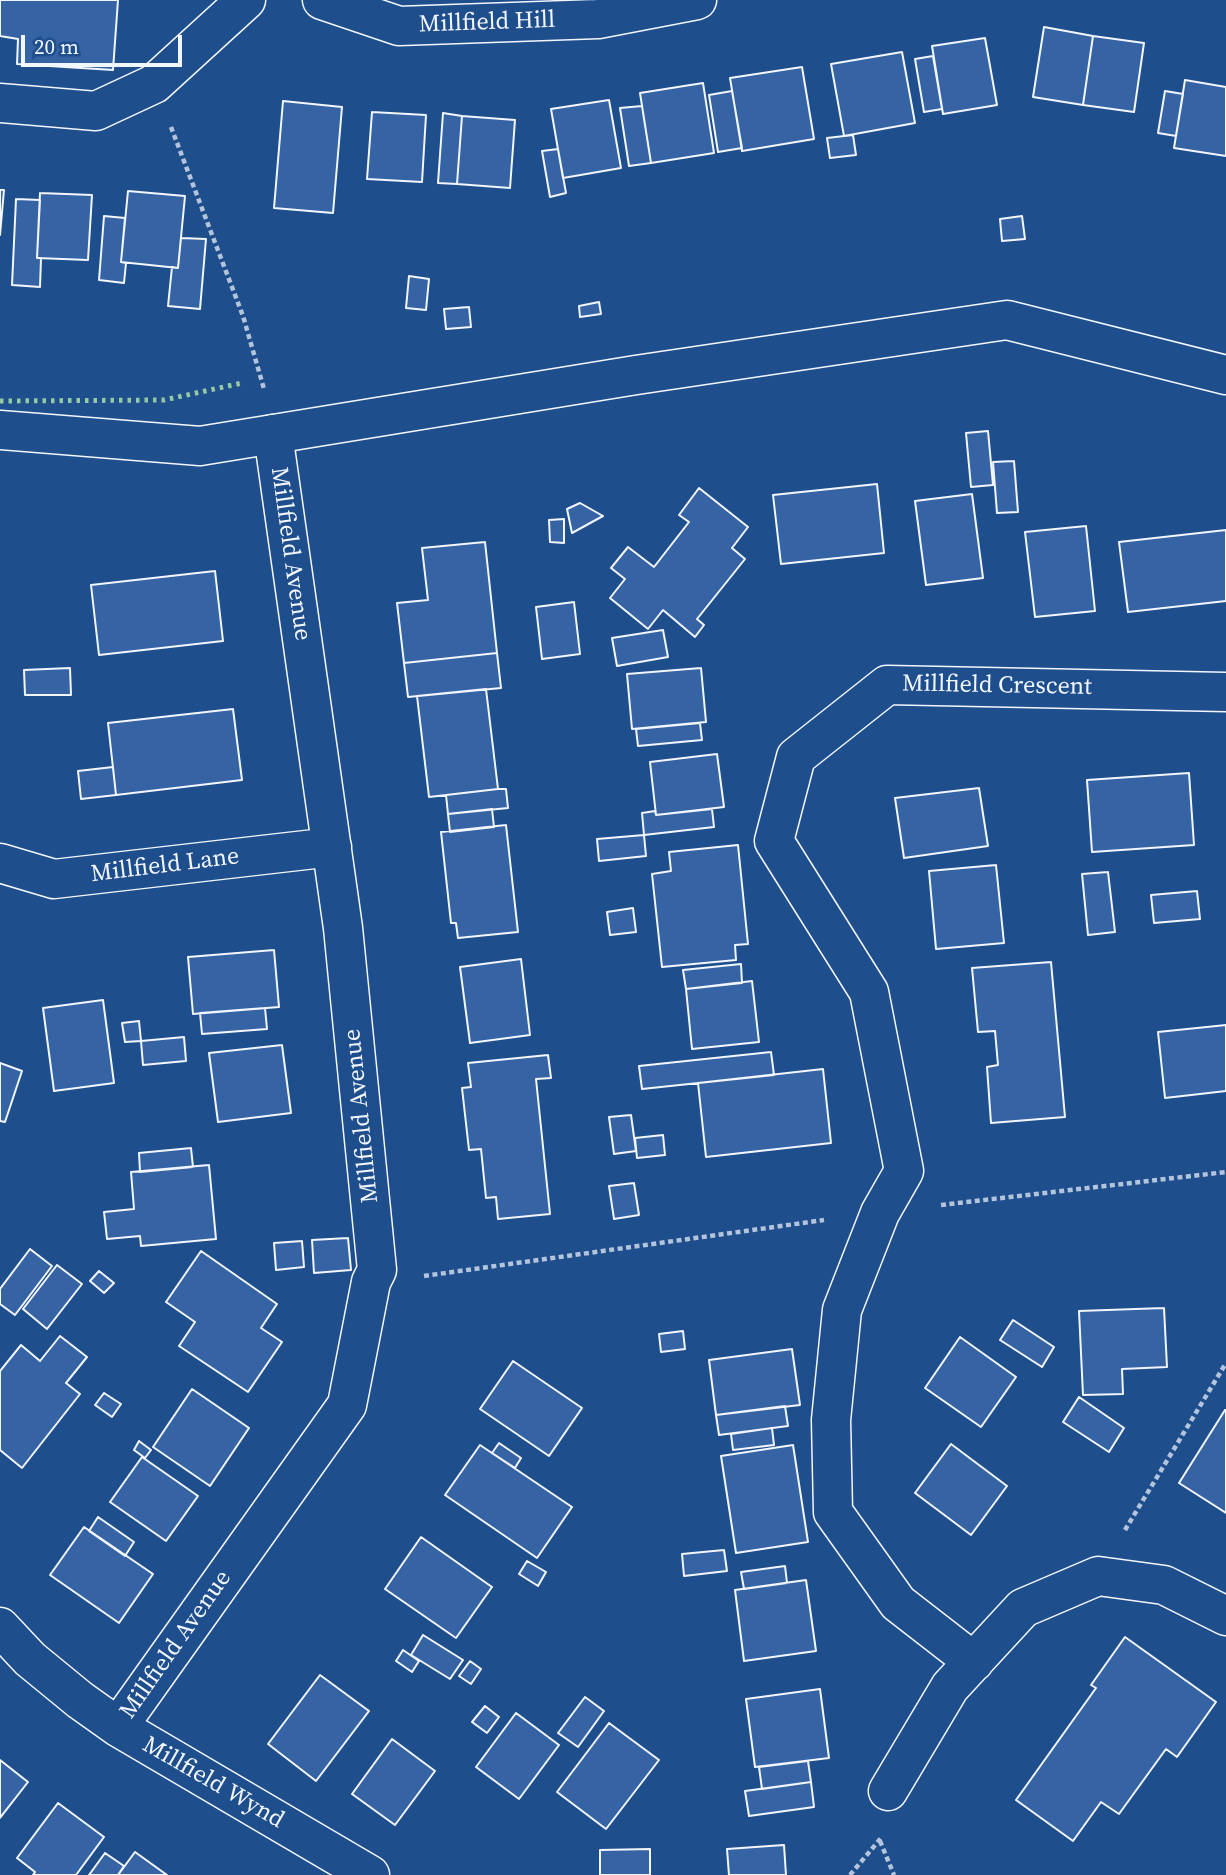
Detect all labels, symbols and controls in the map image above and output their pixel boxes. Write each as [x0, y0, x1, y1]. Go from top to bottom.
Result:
street label: Millfield Hill [418, 6, 556, 40]
scale bar [24, 21, 186, 65]
text: 20 m [34, 32, 79, 61]
street label: Millfield Avenue [264, 465, 316, 643]
street label: Millfield Crescent [902, 670, 1092, 702]
street label: Millfield Lane [89, 843, 241, 889]
street label: Millfield Avenue [339, 1028, 385, 1204]
street label: Millfield Avenue [114, 1565, 238, 1725]
street label: Millfield Wynd [137, 1731, 289, 1835]

